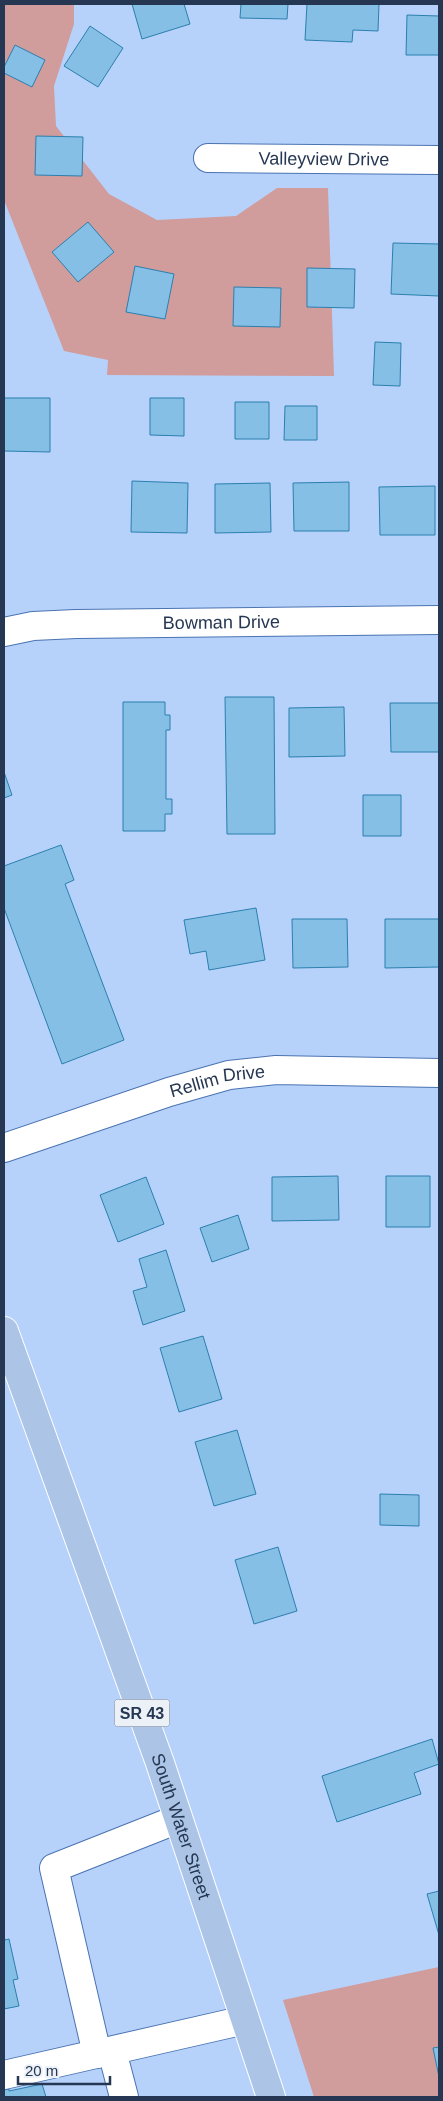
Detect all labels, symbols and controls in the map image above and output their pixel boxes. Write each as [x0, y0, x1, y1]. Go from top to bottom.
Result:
street label: Valleyview Drive [259, 148, 389, 170]
street label: Bowman Drive [163, 612, 280, 633]
street label: Rellim Drive [167, 1061, 266, 1101]
road number: SR 43 [114, 1700, 170, 1726]
street label: South Water Street [147, 1751, 215, 1902]
scale bar [18, 2054, 110, 2086]
text: 20 m [25, 2062, 58, 2079]

